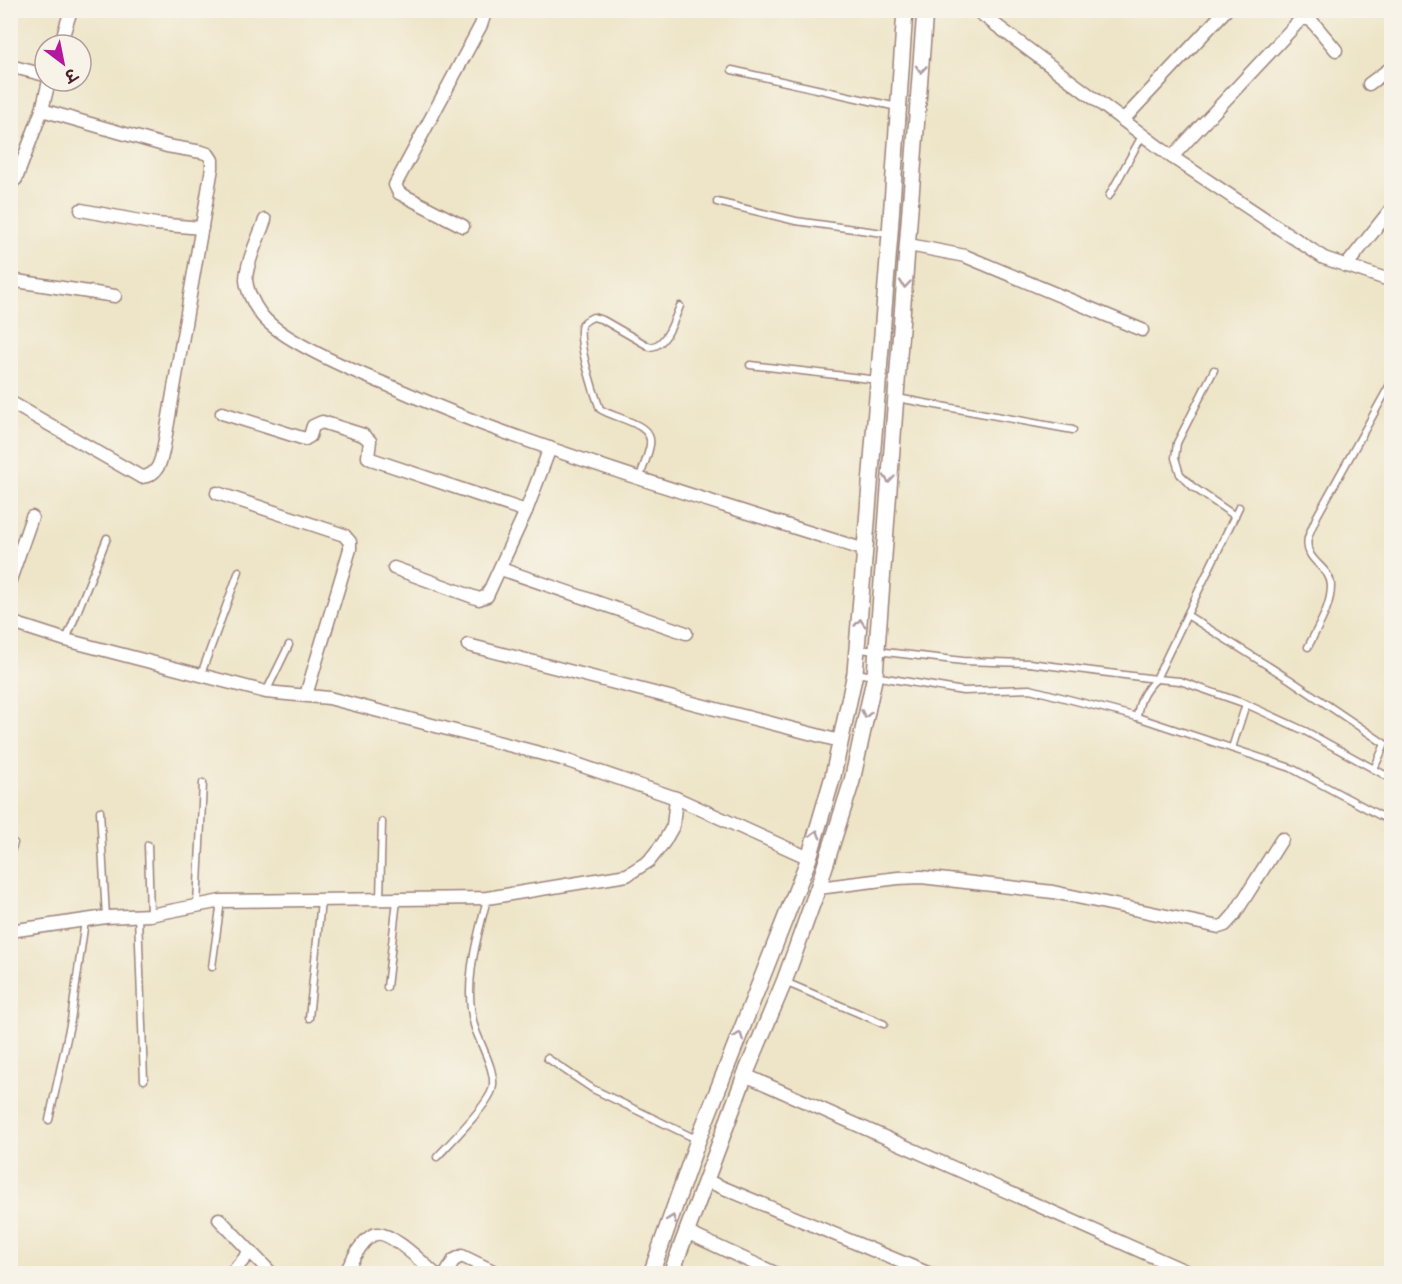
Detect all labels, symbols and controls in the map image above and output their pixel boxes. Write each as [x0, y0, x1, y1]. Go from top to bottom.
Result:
north arrow [33, 33, 93, 93]
text: उ [59, 63, 83, 89]
one-way arrow [915, 64, 928, 73]
one-way arrow [899, 280, 912, 289]
one-way arrow [883, 474, 896, 483]
one-way arrow [853, 619, 866, 628]
one-way arrow [861, 709, 874, 719]
one-way arrow [809, 829, 821, 840]
one-way arrow [731, 1031, 744, 1041]
one-way arrow [664, 1214, 677, 1225]

